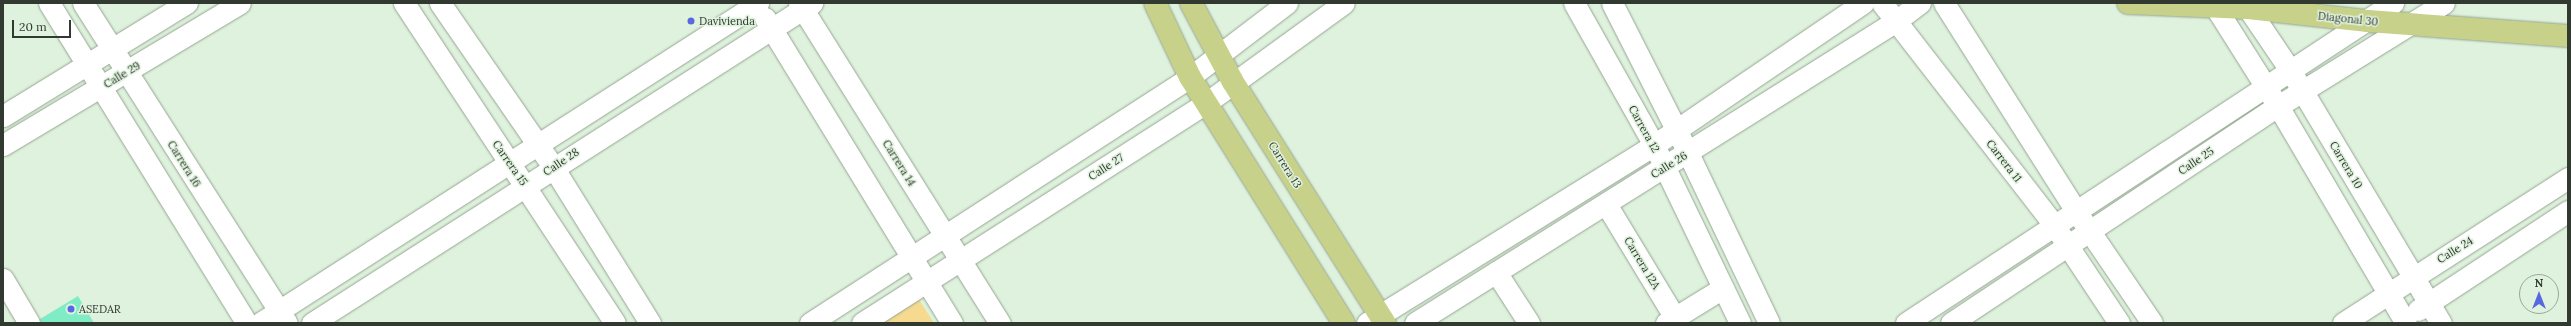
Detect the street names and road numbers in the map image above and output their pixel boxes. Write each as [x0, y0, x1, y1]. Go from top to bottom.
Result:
street label: Diagonal 30 [2317, 9, 2379, 29]
street label: Calle 29 [101, 59, 143, 91]
street label: Carrera 12 [1626, 103, 1662, 155]
street label: Carrera 14 [880, 137, 918, 189]
street label: Carrera 11 [1983, 137, 2025, 185]
street label: Carrera 16 [165, 138, 203, 190]
street label: Carrera 15 [490, 138, 530, 188]
street label: Carrera 13 [1266, 139, 1304, 191]
street label: Carrera 10 [2327, 139, 2365, 191]
street label: Calle 25 [2176, 144, 2216, 178]
street label: Calle 28 [541, 145, 581, 179]
street label: Calle 26 [1648, 149, 1690, 181]
street label: Calle 27 [1086, 151, 1126, 183]
street label: Carrera 12A [1621, 234, 1663, 292]
street label: Calle 24 [2435, 234, 2475, 266]

